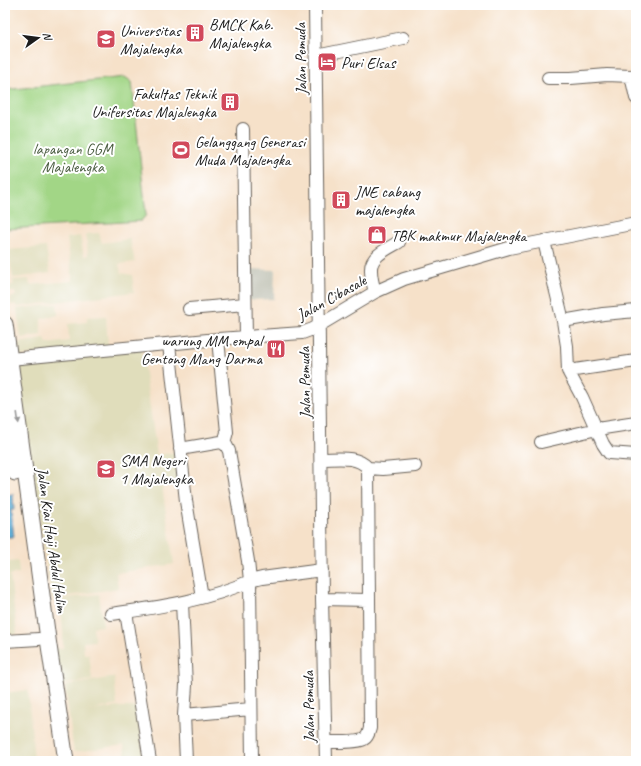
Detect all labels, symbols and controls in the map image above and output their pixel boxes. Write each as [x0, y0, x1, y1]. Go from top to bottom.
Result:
place label: BMCK Kab. Majalengka [209, 15, 274, 53]
north arrow [18, 18, 58, 58]
place label: Universitas Majalengka [120, 21, 183, 59]
street label: Jalan Pemuda [290, 21, 312, 96]
building icon: BMCK Kab. Majalengka [184, 22, 206, 44]
school or university icon: Universitas Majalengka [95, 28, 117, 50]
text: N [40, 31, 56, 43]
hotel icon: Puri Elsas [316, 51, 338, 73]
place label: Puri Elsas [341, 53, 397, 73]
place label: Fakultas Teknik Unifersitas Majalengka [92, 84, 218, 122]
building icon: Fakultas Teknik Unifersitas Majalengka [219, 91, 241, 113]
place label: Gelanggang Generasi Muda Majalengka [195, 132, 307, 170]
park label: lapangan GGM Majalengka [33, 139, 114, 177]
sports icon: Gelanggang Generasi Muda Majalengka [170, 139, 192, 161]
place label: JNE cabang majalengka [354, 182, 422, 220]
building icon: JNE cabang majalengka [330, 189, 352, 211]
shop icon: TBK makmur Majalengka [366, 224, 388, 246]
place label: TBK makmur Majalengka [391, 226, 528, 246]
street label: Jalan Cibasale [292, 270, 371, 326]
place label: warung MM empal Gentong Mang Darma [141, 331, 265, 369]
restaurant icon: warung MM empal Gentong Mang Darma [265, 338, 287, 360]
street label: Jalan Pemuda [294, 345, 316, 420]
one-way arrow [15, 412, 21, 424]
place label: SMA Negeri 1 Majalengka [120, 451, 194, 489]
school or university icon: SMA Negeri 1 Majalengka [95, 458, 117, 480]
street label: Jalan Kiai Haji Abdul Halim [32, 465, 72, 615]
street label: Jalan Pemuda [298, 669, 320, 744]

